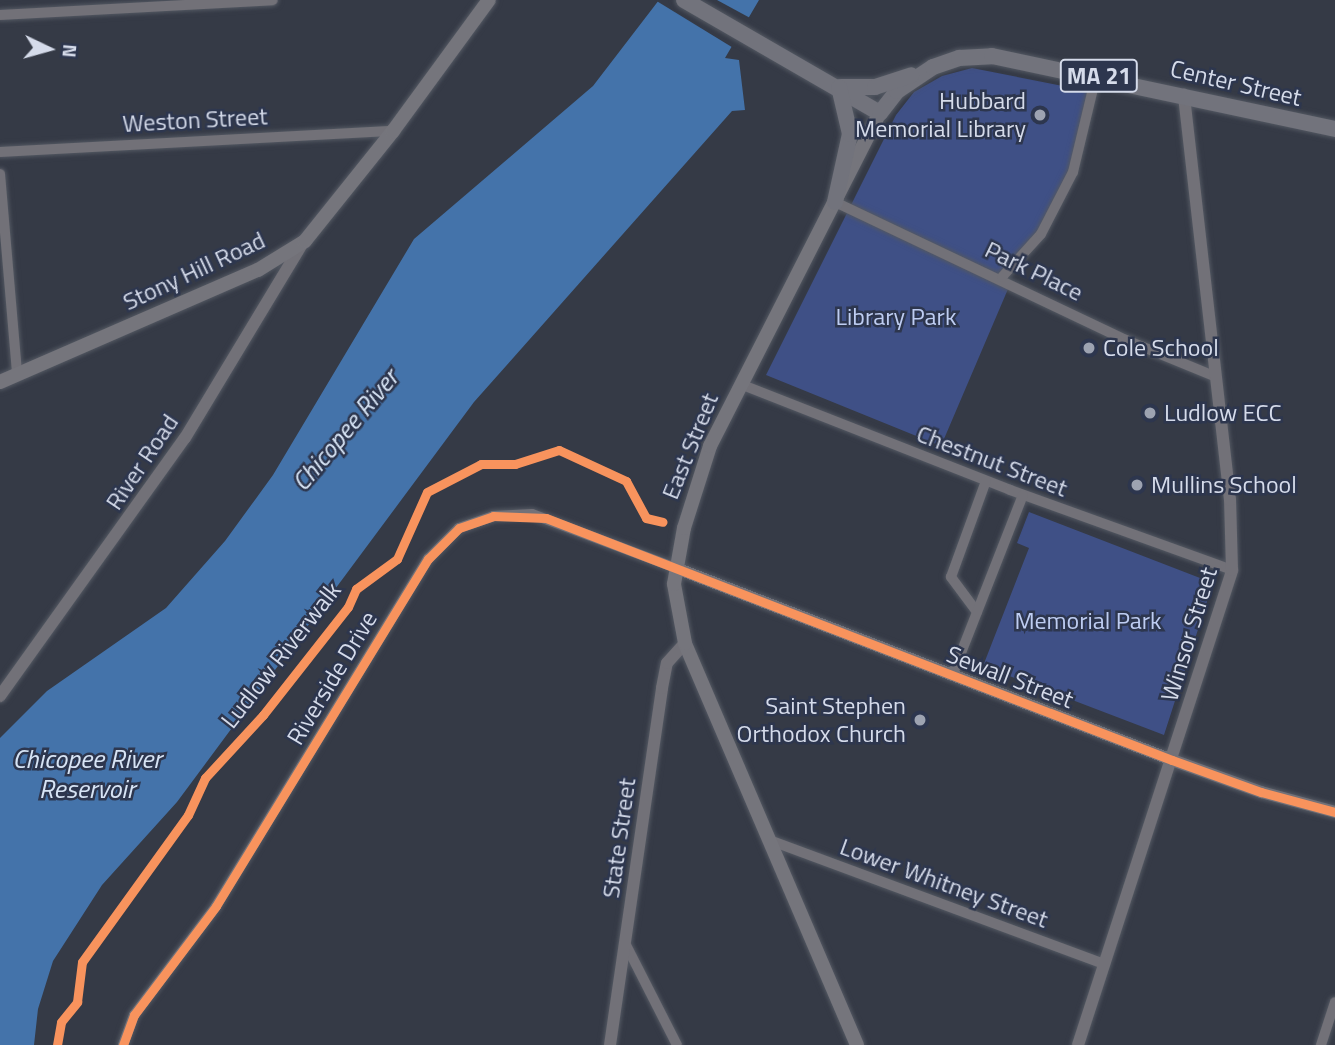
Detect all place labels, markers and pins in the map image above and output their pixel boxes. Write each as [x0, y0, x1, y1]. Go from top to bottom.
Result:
place label: Hubbard Memorial Library [855, 87, 1026, 143]
marker: Hubbard Memorial Library [1032, 107, 1048, 123]
place label: Cole School [1103, 334, 1219, 362]
marker: Cole School [1081, 340, 1097, 356]
place label: Ludlow ECC [1164, 399, 1281, 427]
marker: Ludlow ECC [1142, 405, 1158, 421]
place label: Mullins School [1151, 471, 1297, 499]
marker: Mullins School [1129, 477, 1145, 493]
place label: Saint Stephen Orthodox Church [737, 692, 906, 748]
marker: Saint Stephen Orthodox Church [912, 712, 928, 728]

